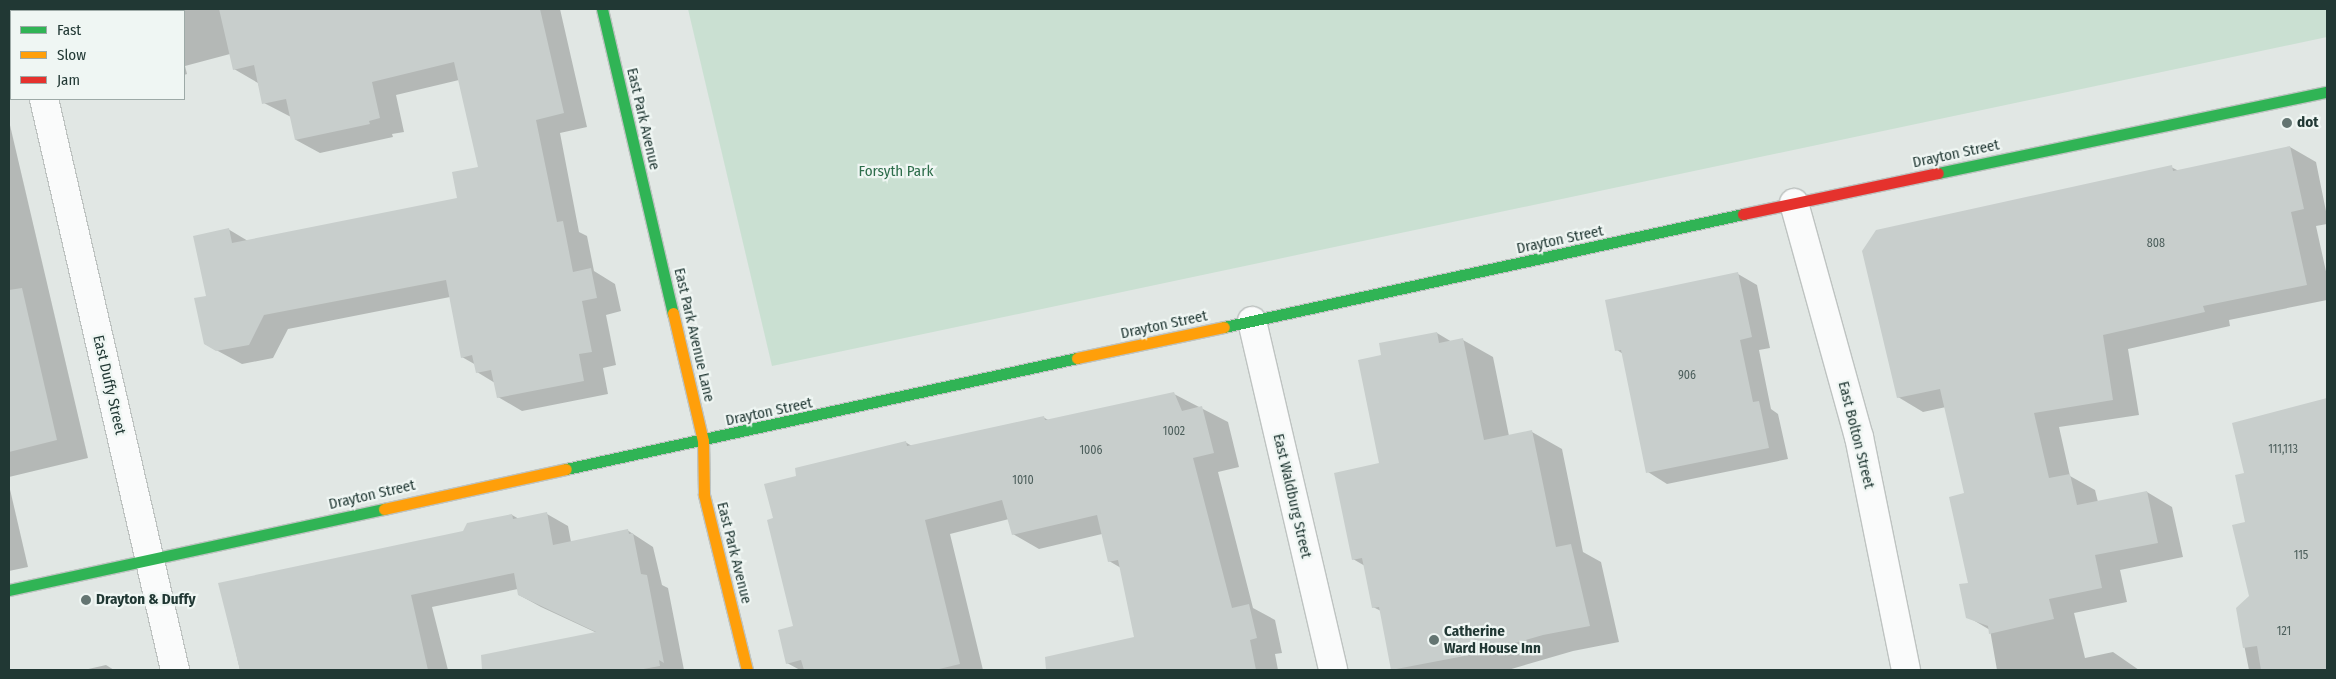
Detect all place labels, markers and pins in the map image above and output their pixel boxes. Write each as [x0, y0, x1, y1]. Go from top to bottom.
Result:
place label: dot [2297, 114, 2318, 132]
marker: dot [2281, 117, 2293, 129]
place label: Drayton & Duffy [96, 591, 196, 609]
marker: Drayton & Duffy [80, 594, 92, 606]
place label: Catherine Ward House Inn [1444, 622, 1541, 657]
marker: Catherine Ward House Inn [1428, 634, 1440, 646]

